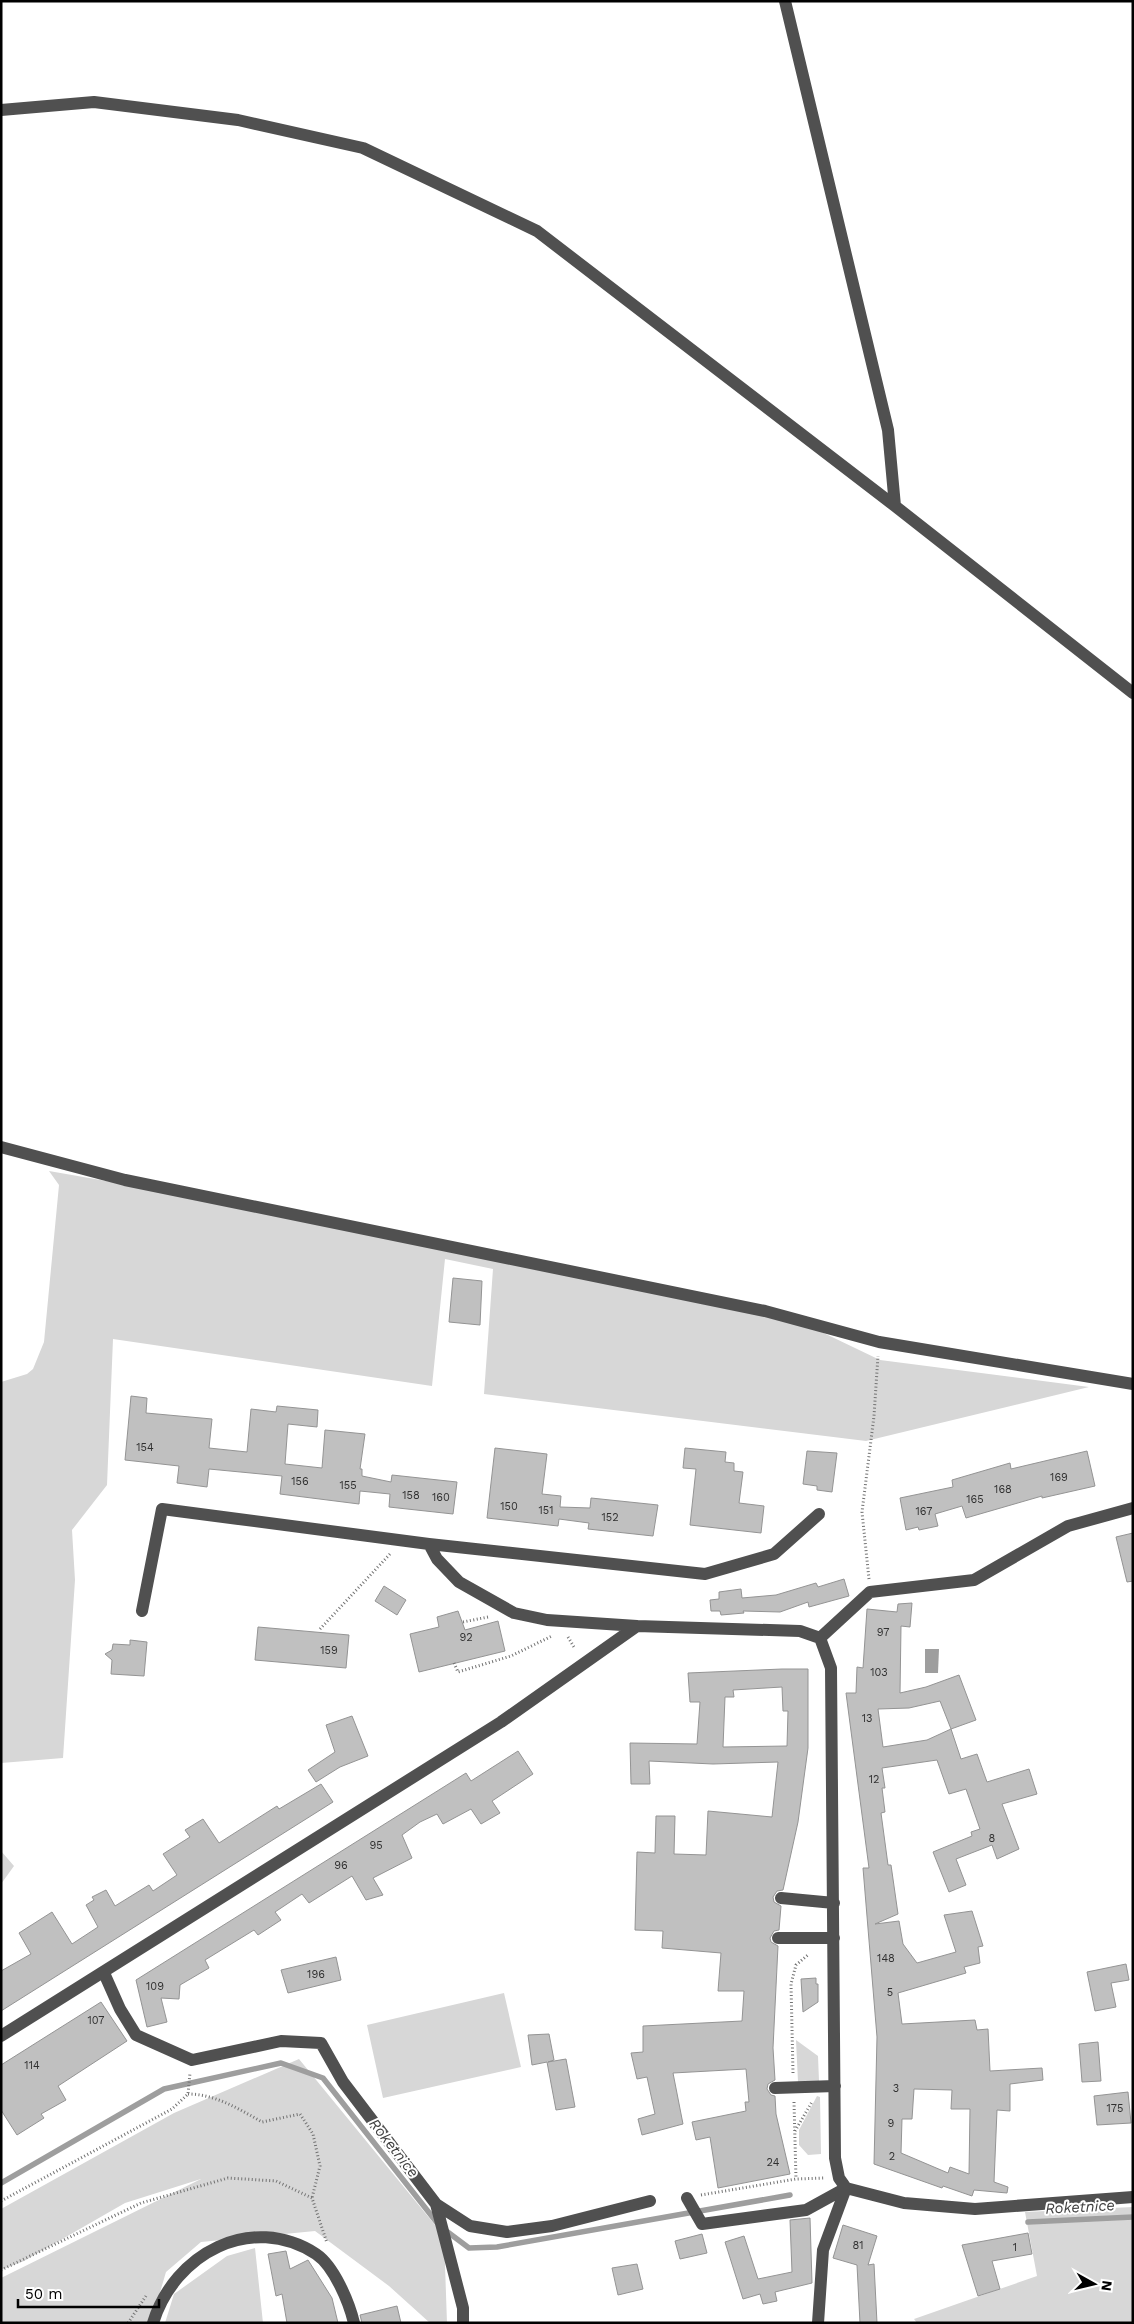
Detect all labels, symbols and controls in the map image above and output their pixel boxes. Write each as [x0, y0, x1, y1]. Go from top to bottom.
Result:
house number: 154 [136, 1441, 154, 1454]
house number: 169 [1050, 1471, 1068, 1484]
house number: 156 [291, 1475, 309, 1488]
house number: 155 [339, 1479, 357, 1492]
house number: 168 [994, 1483, 1012, 1496]
house number: 158 [402, 1489, 420, 1502]
house number: 160 [432, 1491, 450, 1504]
house number: 165 [966, 1493, 984, 1506]
house number: 150 [500, 1500, 518, 1513]
house number: 151 [539, 1504, 553, 1517]
house number: 167 [915, 1505, 933, 1518]
house number: 152 [601, 1511, 619, 1524]
house number: 97 [877, 1626, 889, 1639]
house number: 92 [459, 1631, 473, 1644]
house number: 159 [320, 1644, 338, 1657]
house number: 103 [870, 1666, 888, 1679]
house number: 13 [862, 1712, 872, 1725]
house number: 12 [869, 1773, 879, 1786]
house number: 8 [989, 1832, 996, 1845]
house number: 95 [369, 1839, 383, 1852]
house number: 96 [334, 1859, 348, 1872]
house number: 148 [877, 1952, 895, 1965]
house number: 196 [307, 1968, 325, 1981]
house number: 109 [146, 1980, 164, 1993]
house number: 5 [887, 1986, 893, 1999]
house number: 107 [87, 2014, 105, 2027]
house number: 114 [24, 2059, 40, 2072]
house number: 3 [893, 2082, 899, 2095]
house number: 175 [1107, 2102, 1123, 2115]
water label: Roketnice [365, 2115, 423, 2181]
house number: 9 [888, 2117, 895, 2130]
house number: 2 [889, 2150, 895, 2163]
house number: 24 [767, 2156, 780, 2169]
water label: Roketnice [1045, 2196, 1115, 2218]
house number: 81 [852, 2239, 864, 2252]
house number: 1 [1013, 2241, 1017, 2254]
north arrow [1069, 2259, 1119, 2309]
scale bar [18, 2276, 159, 2308]
text: N [1098, 2280, 1116, 2292]
text: 50 m [25, 2285, 62, 2303]

